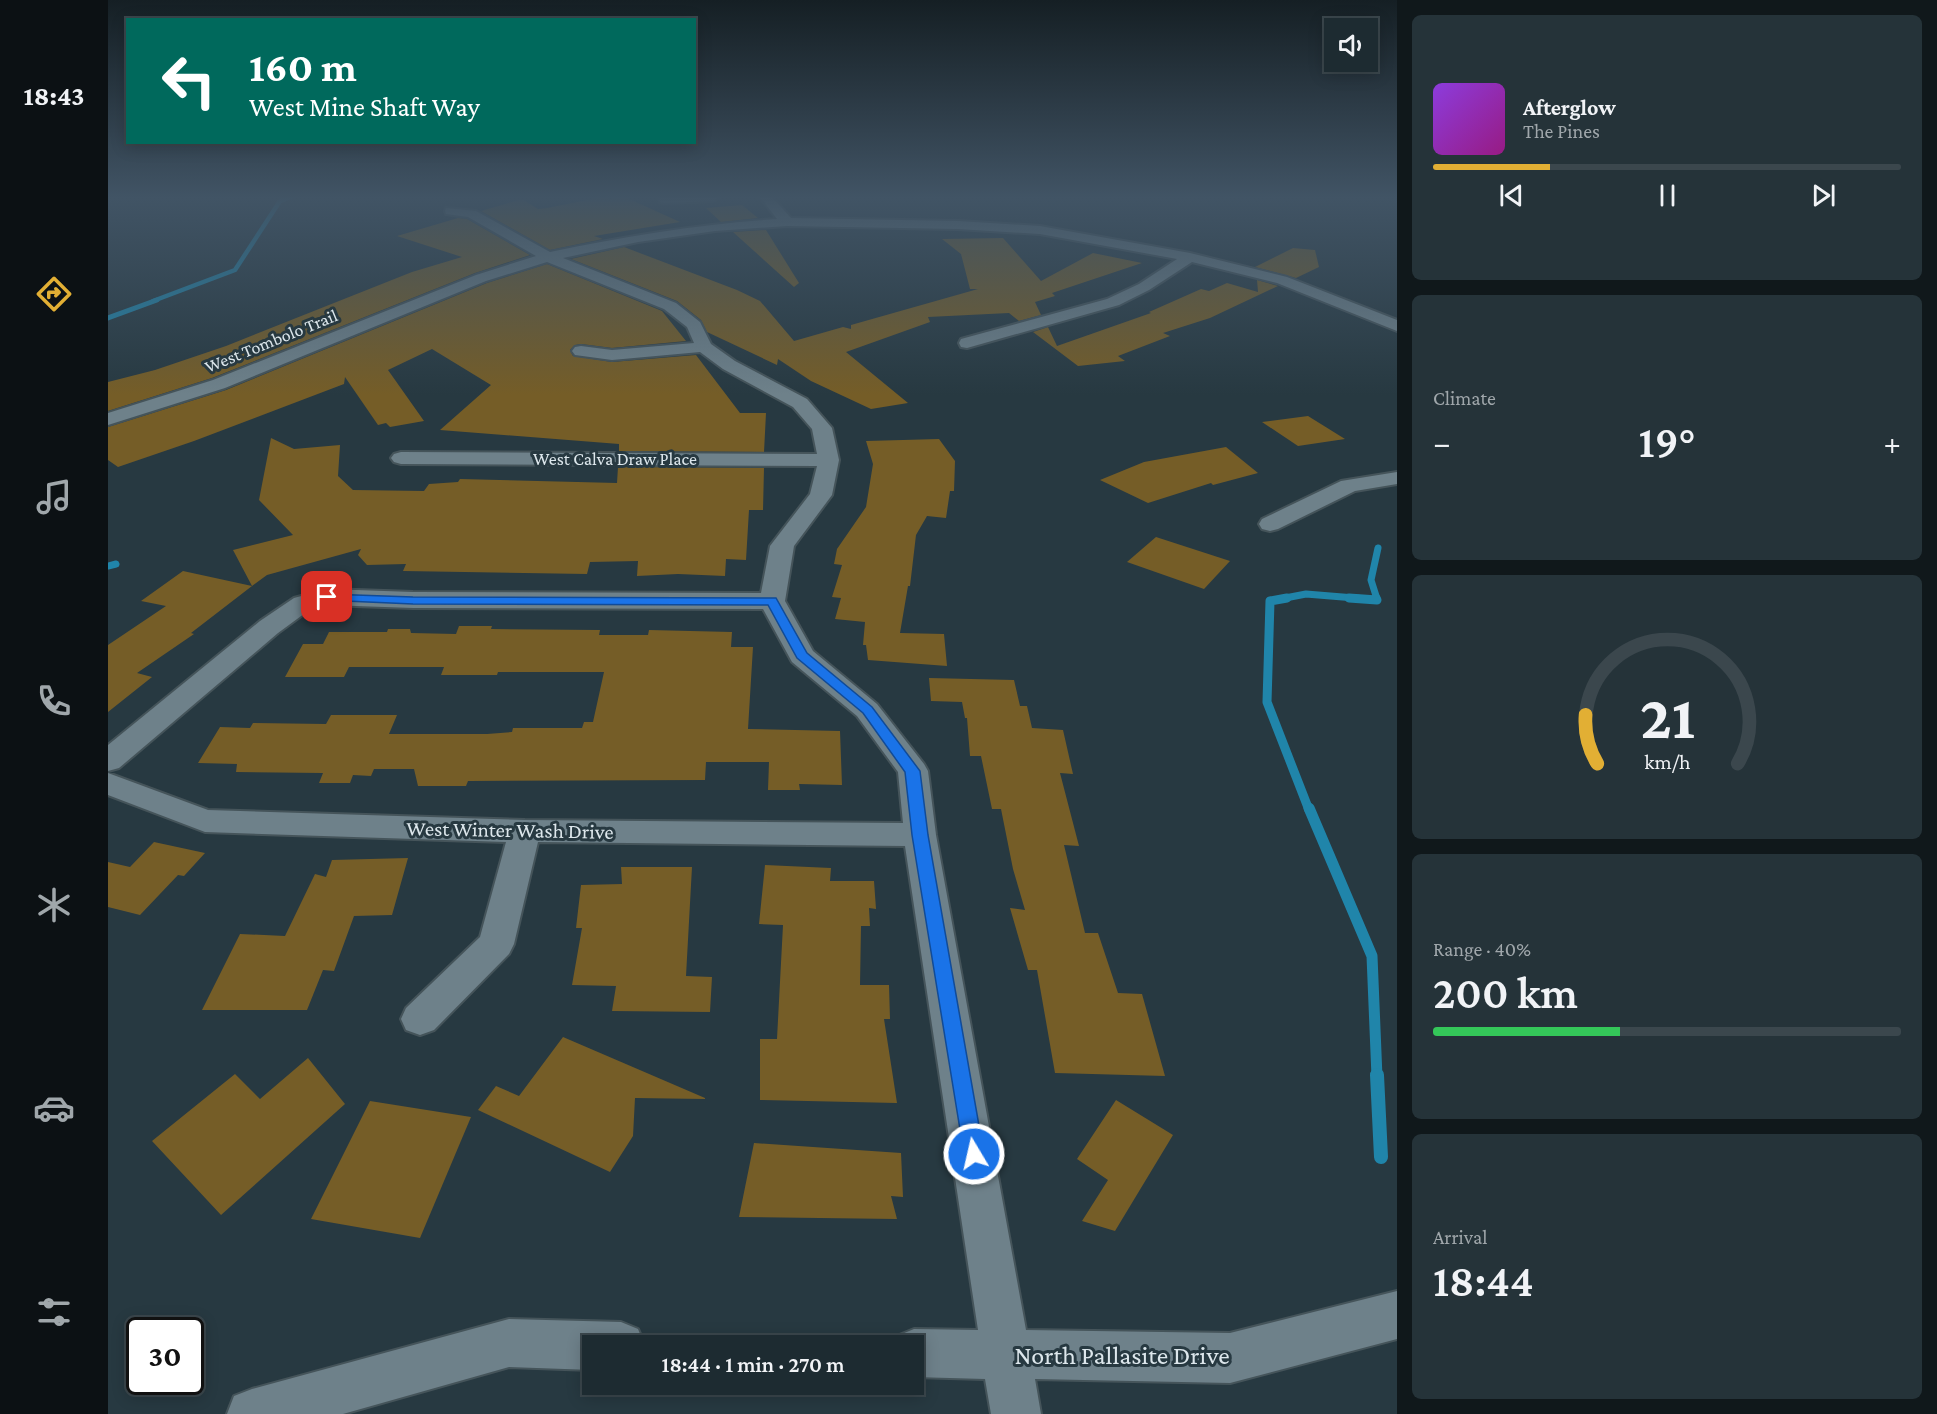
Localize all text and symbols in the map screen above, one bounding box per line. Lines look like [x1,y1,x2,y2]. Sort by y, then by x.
map controls [1324,18,1378,72]
button: sound [1324,18,1378,72]
icon: left [150,42,228,120]
text: 160 m [249,43,357,90]
text: 18:43 [24,81,84,111]
text: West Mine Shaft Way [249,92,480,122]
text: Afterglow [1523,95,1616,120]
text: The Pines [1523,120,1600,142]
icon: previous [1495,179,1528,212]
icon: pause [1651,179,1684,212]
icon: next [1807,179,1840,212]
icon: directions [33,273,75,315]
street label: West Tombolo Trail [202,305,341,377]
text: Climate [1433,387,1496,409]
text: 19° [1639,417,1695,467]
text: − [1433,424,1450,461]
text: + [1884,424,1901,461]
street label: West Calva Draw Place [533,449,697,469]
icon: music [33,476,75,518]
pin [301,571,352,622]
icon: arrive [310,580,343,613]
icon: phone [33,680,75,722]
text: 21 [1639,682,1695,751]
text: km/h [1644,750,1691,774]
street label: West Winter Wash Drive [406,816,614,844]
icon: climate [33,884,75,926]
text: Range · 40% [1433,938,1531,960]
text: 200 km [1433,968,1578,1018]
icon: car [33,1087,75,1129]
position arrow [942,1122,1006,1186]
text: Arrival [1433,1226,1487,1248]
text: 18:44 [1433,1256,1534,1306]
icon: filters [33,1291,75,1333]
speed limit sign: 30 [126,1317,204,1395]
street label: North Pallasite Drive [1014,1341,1230,1370]
text: 18:44 · 1 min · 270 m [662,1352,844,1377]

